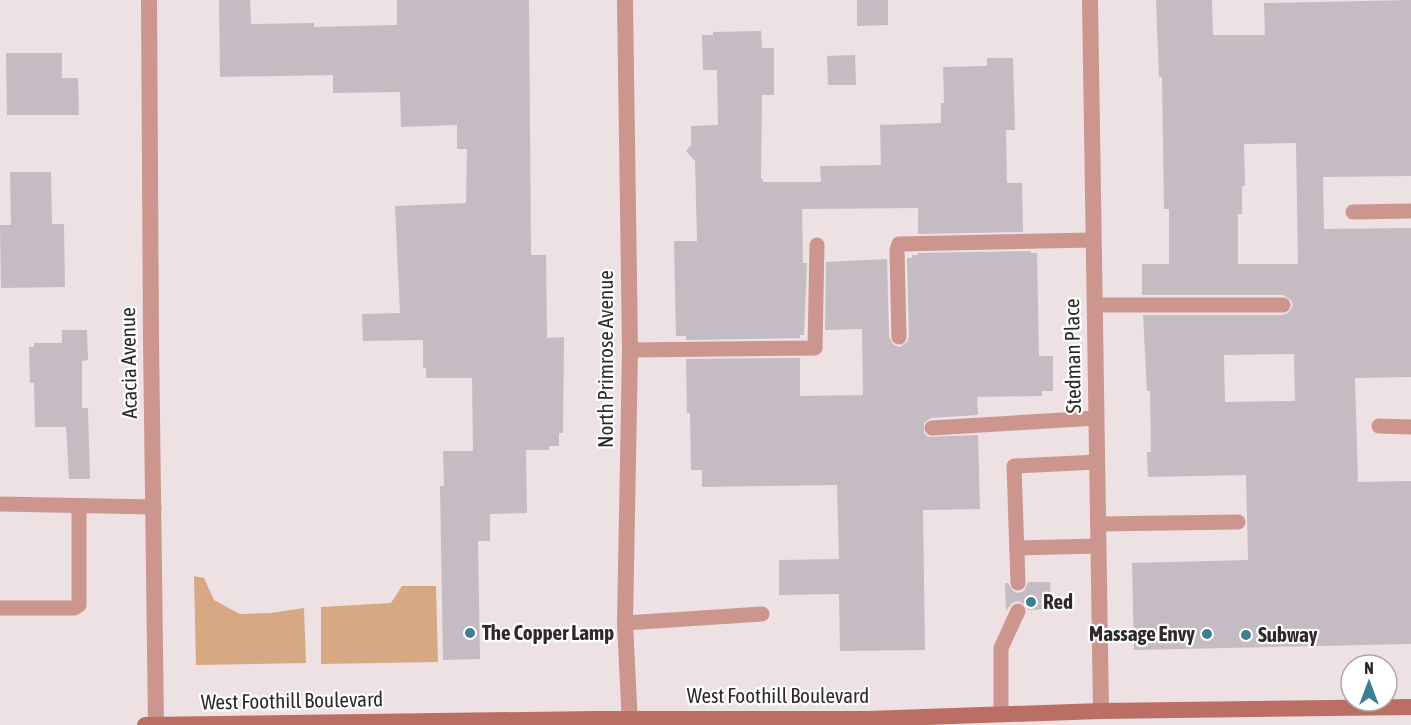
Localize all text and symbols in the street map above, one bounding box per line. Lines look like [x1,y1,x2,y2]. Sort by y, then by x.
street label: North Primrose Avenue [593,270,617,448]
street label: Stedman Place [1059,298,1085,414]
street label: Acacia Avenue [115,307,141,419]
place label: Red [1043,589,1073,613]
marker: Red [1024,595,1038,609]
place label: The Copper Lamp [482,620,614,644]
place label: Massage Envy [1089,621,1195,645]
place label: Subway [1258,622,1318,646]
marker: The Copper Lamp [463,626,477,640]
marker: Massage Envy [1200,627,1214,641]
marker: Subway [1239,628,1253,642]
north arrow [1339,653,1399,713]
text: N [1364,659,1374,677]
street label: West Foothill Boulevard [687,683,869,707]
street label: West Foothill Boulevard [201,686,383,714]

